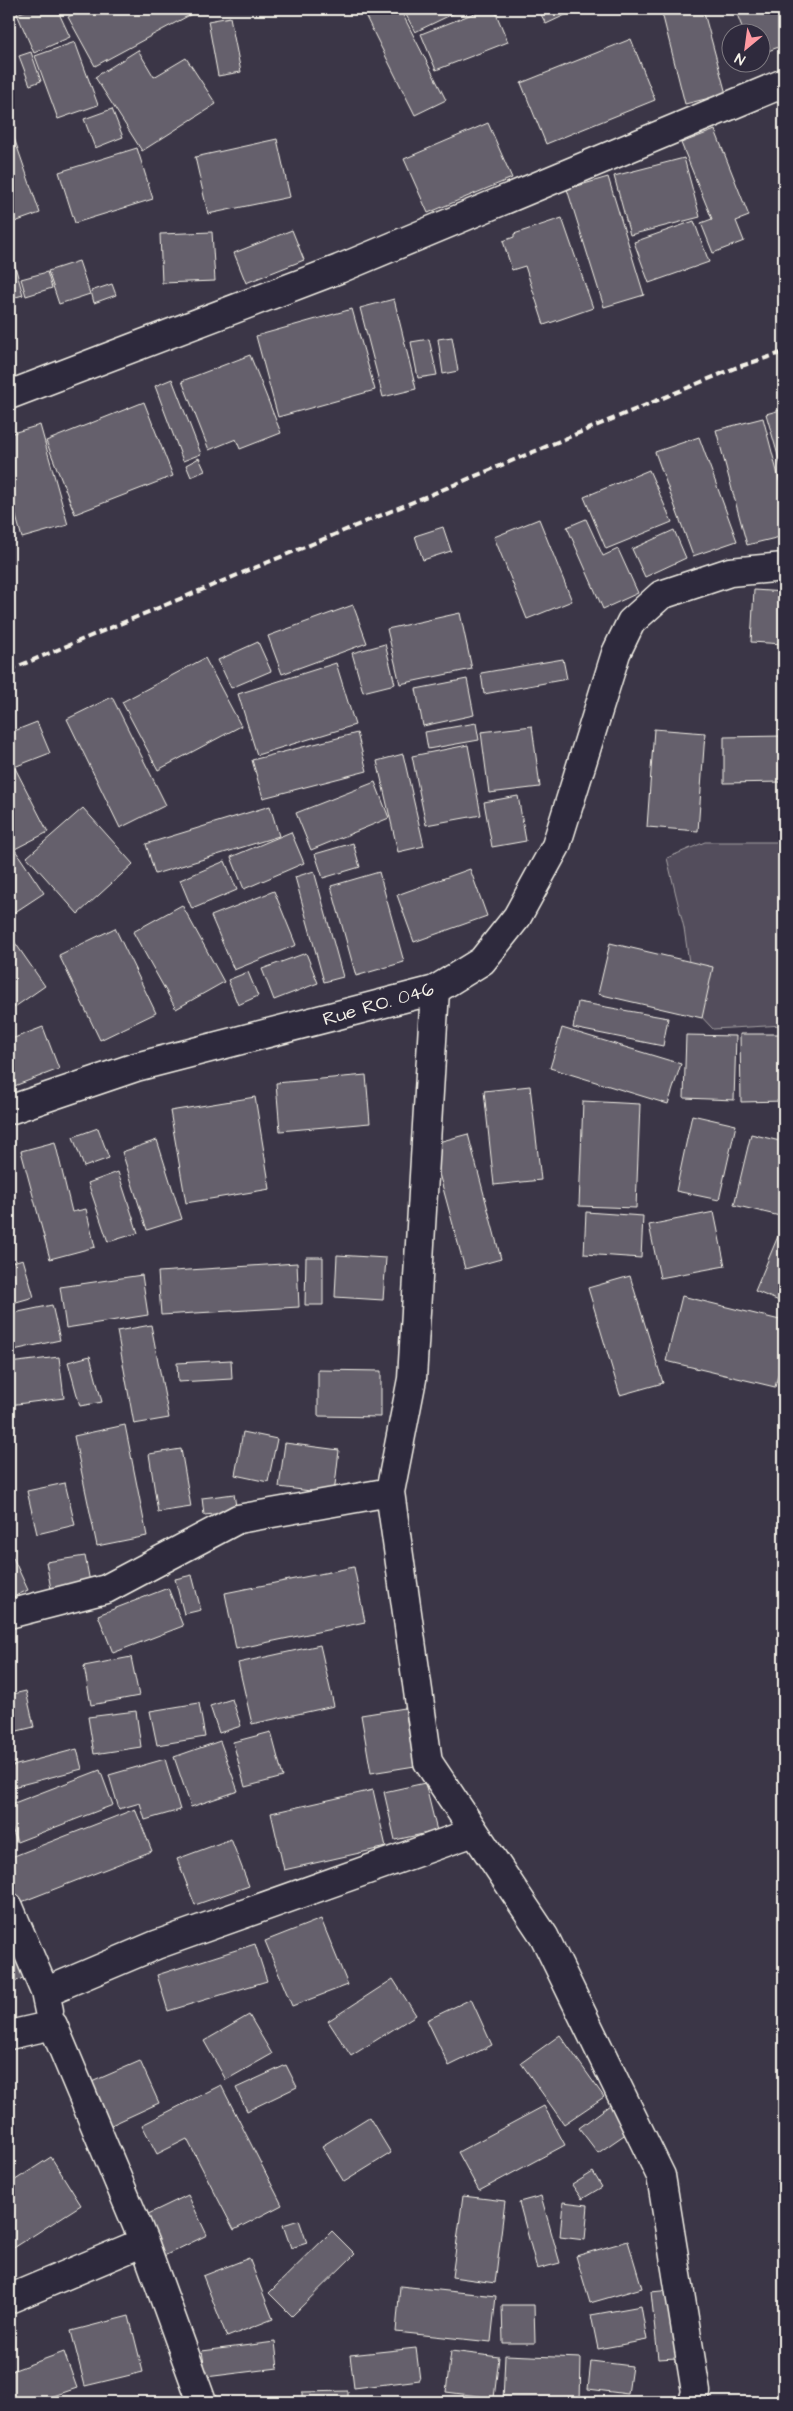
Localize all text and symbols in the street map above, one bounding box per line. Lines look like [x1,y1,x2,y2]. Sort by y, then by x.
north arrow [720,22,770,72]
text: N [731,48,749,69]
street label: Rue RO. 046 [320,976,437,1033]

